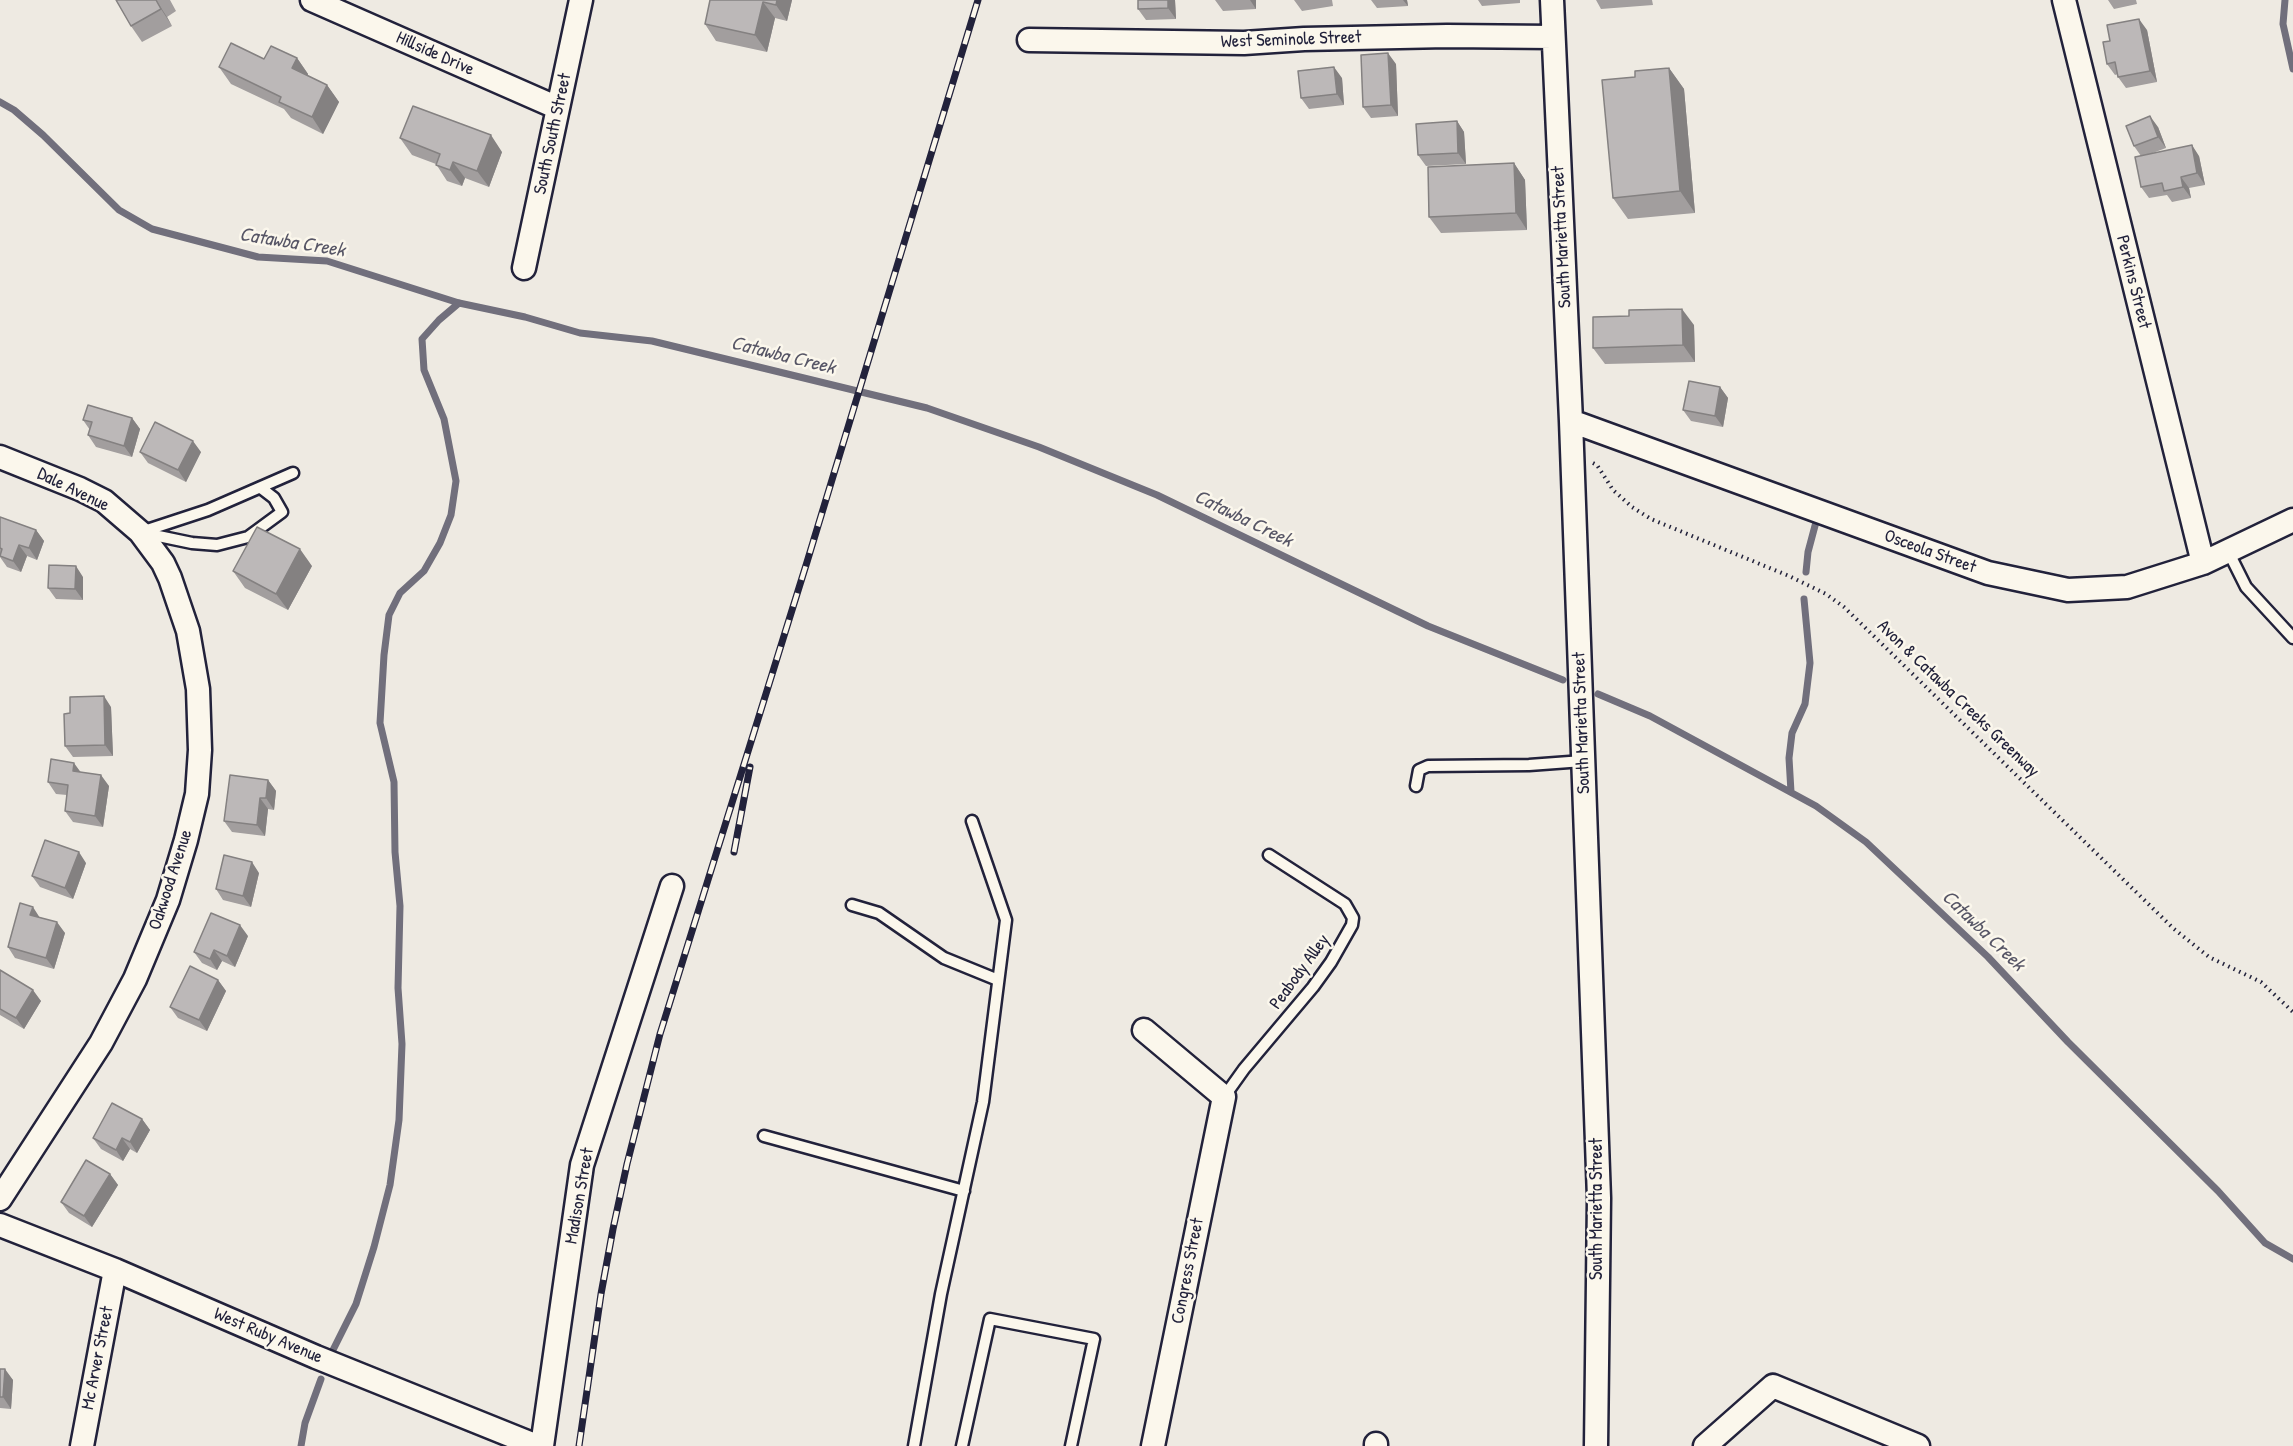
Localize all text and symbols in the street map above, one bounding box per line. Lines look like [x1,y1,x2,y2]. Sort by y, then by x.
street label: Hillside Drive [393,27,477,81]
street label: West Seminole Street [1220,27,1362,53]
street label: South South Street [530,72,576,196]
street label: South Marietta Street [1547,166,1577,308]
water label: Catawba Creek [238,223,346,263]
street label: Perkins Street [2111,233,2155,331]
water label: Catawba Creek [729,331,837,381]
street label: Dale Avenue [34,463,112,517]
water label: Catawba Creek [1190,485,1296,553]
street label: Osceola Street [1881,525,1979,579]
street label: Avon & Catawba Creeks Greenway [1872,616,2044,782]
street label: South Marietta Street [1569,652,1595,794]
street label: Oakwood Avenue [145,827,197,933]
water label: Catawba Creek [1936,885,2030,977]
street label: Peabody Alley [1266,930,1334,1014]
street label: South Marietta Street [1586,1138,1608,1280]
street label: Madison Street [561,1146,599,1246]
street label: Congress Street [1167,1216,1209,1326]
street label: West Ruby Avenue [211,1303,325,1369]
street label: Mc Arver Street [77,1304,119,1412]

